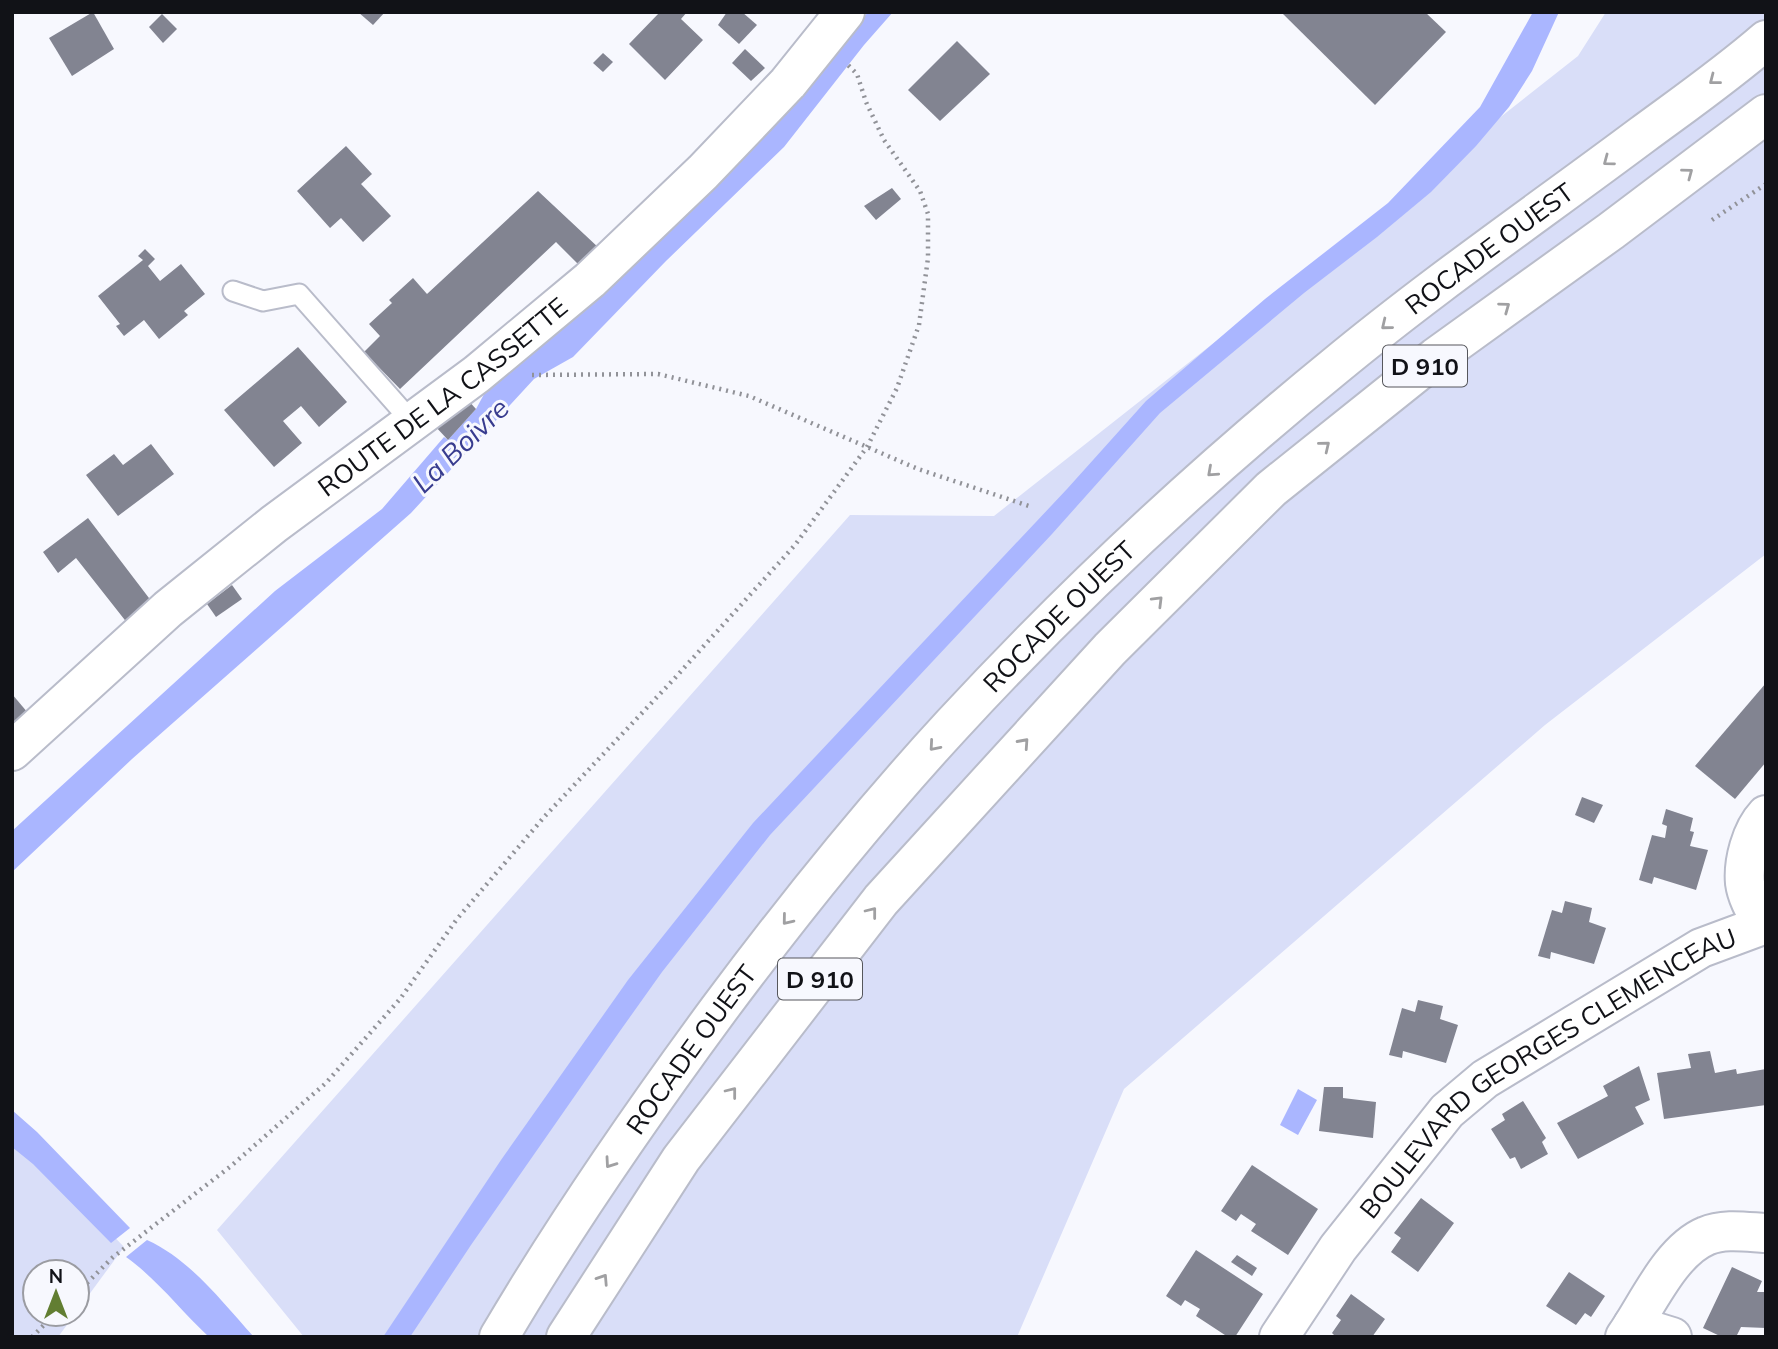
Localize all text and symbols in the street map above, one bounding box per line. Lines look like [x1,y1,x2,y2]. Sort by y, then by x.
one-way arrow [1710,72,1722,85]
one-way arrow [1603,153,1616,165]
one-way arrow [1681,168,1693,181]
street label: ROCADE OUEST [1398,175,1580,321]
street label: ROUTE DE LA CASSETTE [311,290,574,503]
one-way arrow [1497,303,1510,316]
one-way arrow [1381,317,1393,330]
road number: D 910 [1383,346,1467,386]
water label: La Boivre [404,390,516,500]
one-way arrow [1316,442,1329,454]
one-way arrow [1207,464,1220,476]
street label: ROCADE OUEST [975,533,1142,699]
one-way arrow [1150,596,1163,609]
one-way arrow [930,737,942,750]
one-way arrow [1015,738,1028,751]
one-way arrow [863,908,876,920]
one-way arrow [783,912,796,924]
street label: BOULEVARD GEORGES CLEMENCEAU [1352,920,1741,1225]
street label: ROCADE OUEST [618,958,763,1140]
road number: D 910 [778,959,862,1000]
one-way arrow [724,1088,737,1100]
one-way arrow [606,1155,618,1168]
north arrow [21,1258,91,1328]
text: N [49,1264,63,1288]
one-way arrow [595,1274,608,1287]

